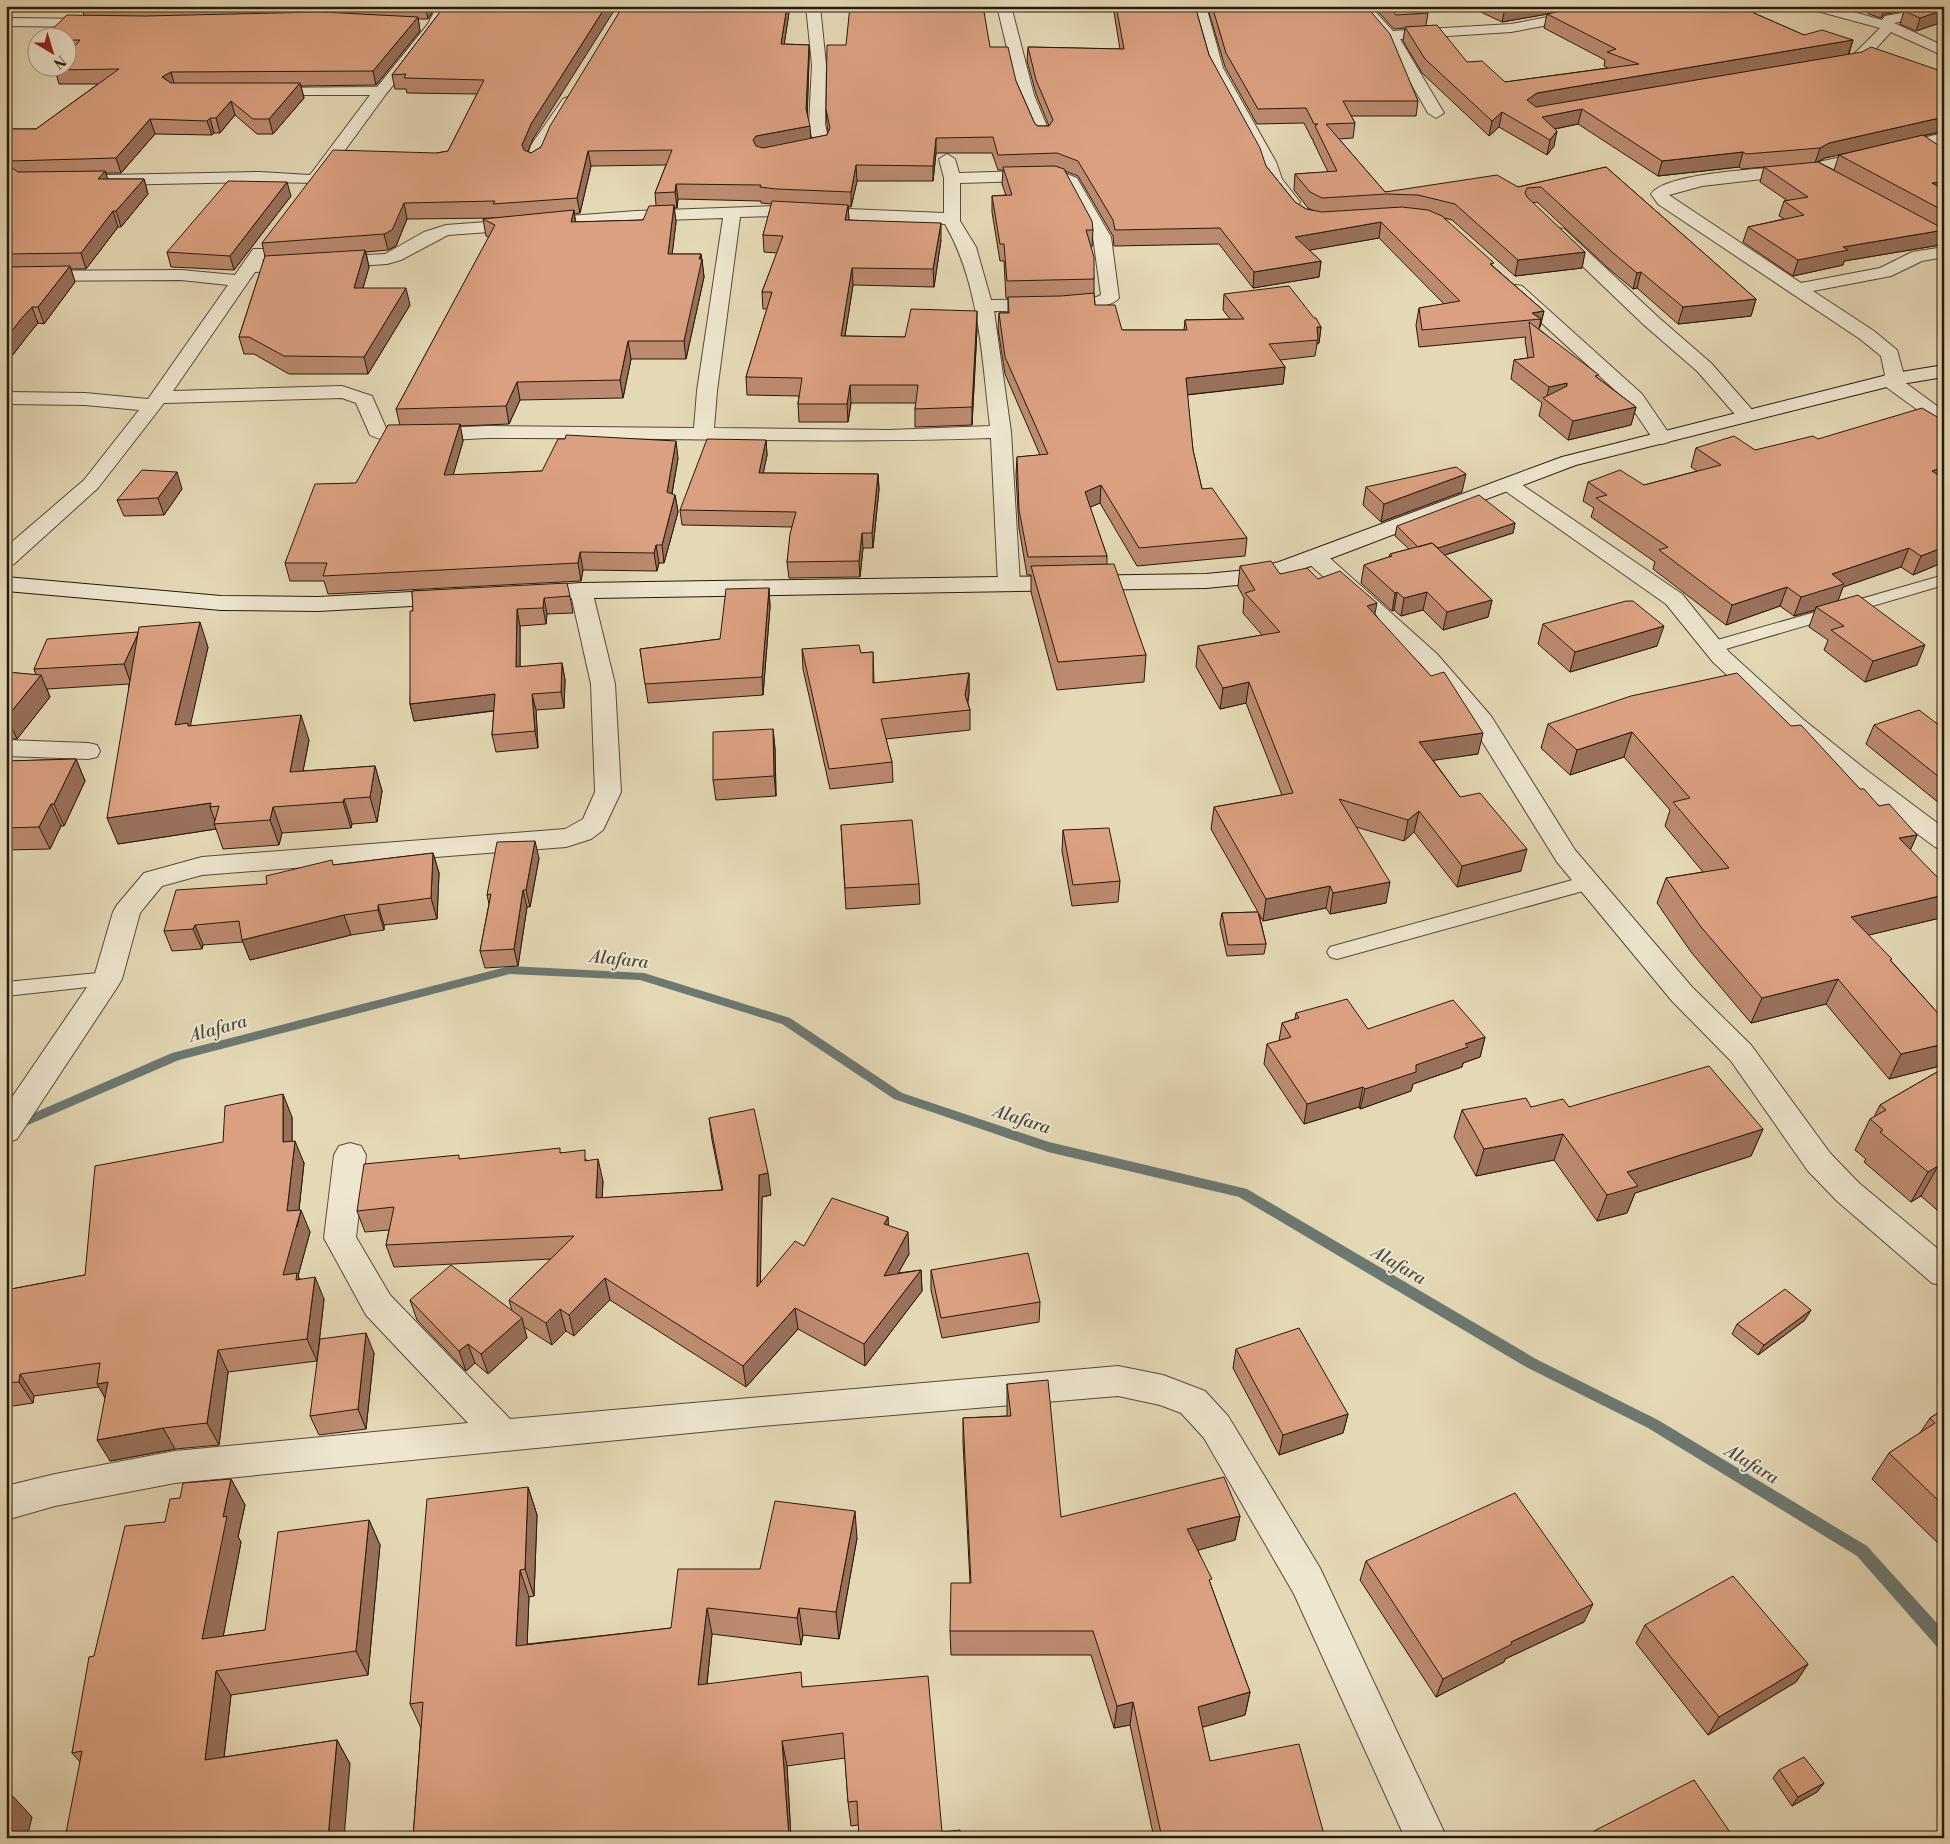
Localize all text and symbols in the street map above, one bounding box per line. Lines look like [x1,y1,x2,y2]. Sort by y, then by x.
north arrow [28,28,78,78]
text: N [49,51,69,72]
water label: Alafara [587,945,650,974]
water label: Alafara [185,1010,250,1048]
water label: Alafara [988,1099,1054,1140]
water label: Alafara [1366,1240,1431,1291]
water label: Alafara [1719,1438,1784,1490]

